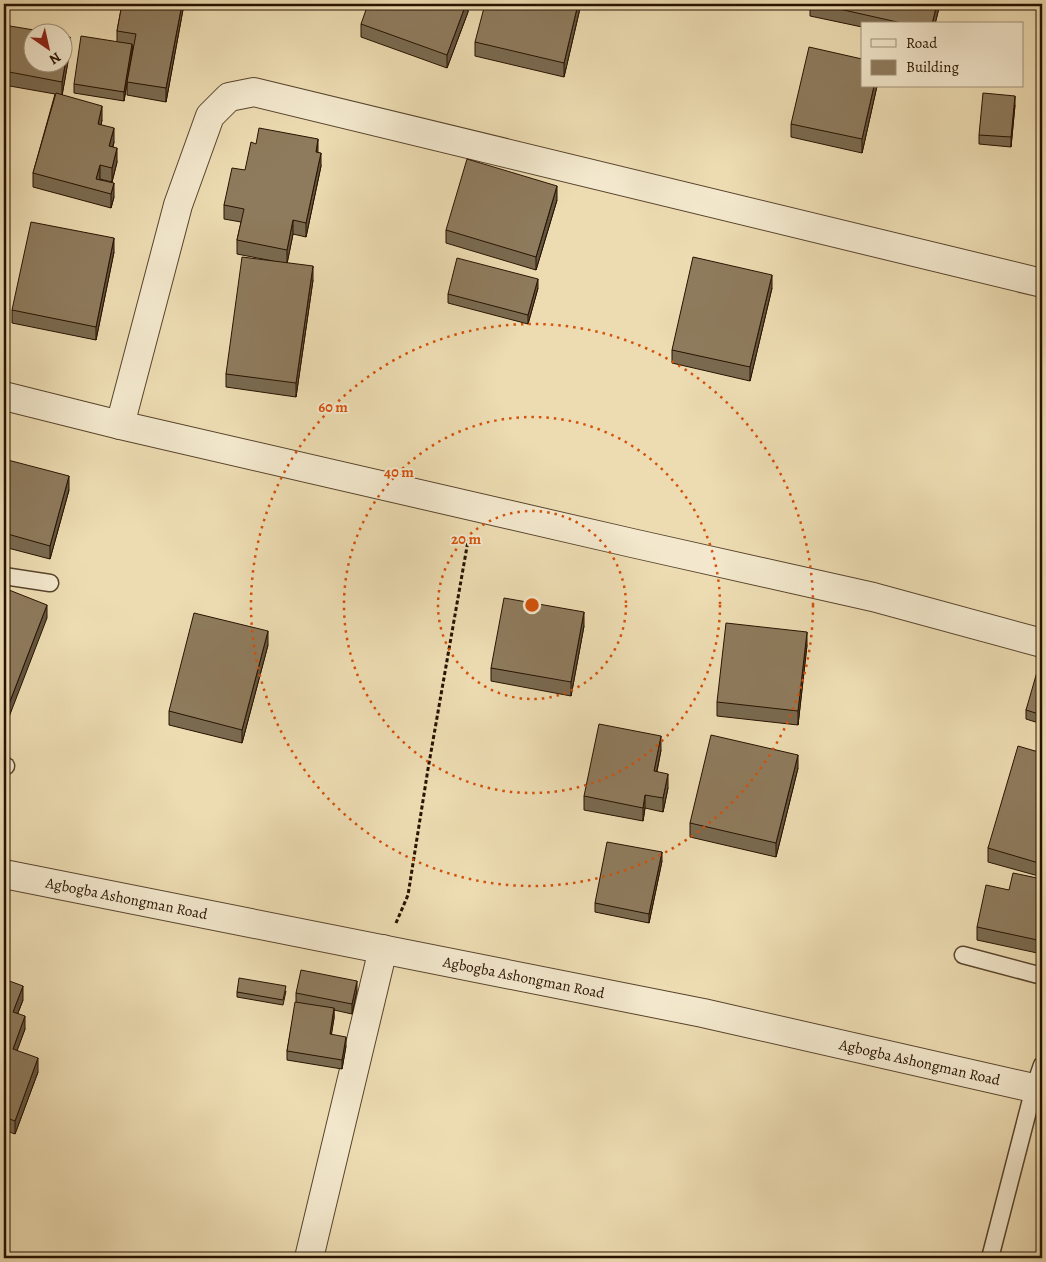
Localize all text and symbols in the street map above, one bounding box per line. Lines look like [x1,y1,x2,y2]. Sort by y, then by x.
north arrow [22,22,72,72]
legend [861,22,1024,88]
text: Road [906,33,938,53]
text: N [45,48,65,69]
text: Building [906,57,959,77]
text: 60 m [318,397,348,417]
text: 40 m [384,462,414,482]
text: 20 m [451,529,481,549]
centre of rings [523,596,541,614]
street label: Agbogba Ashongman Road [43,872,210,924]
street label: Agbogba Ashongman Road [440,951,607,1003]
street label: Agbogba Ashongman Road [836,1034,1003,1090]

